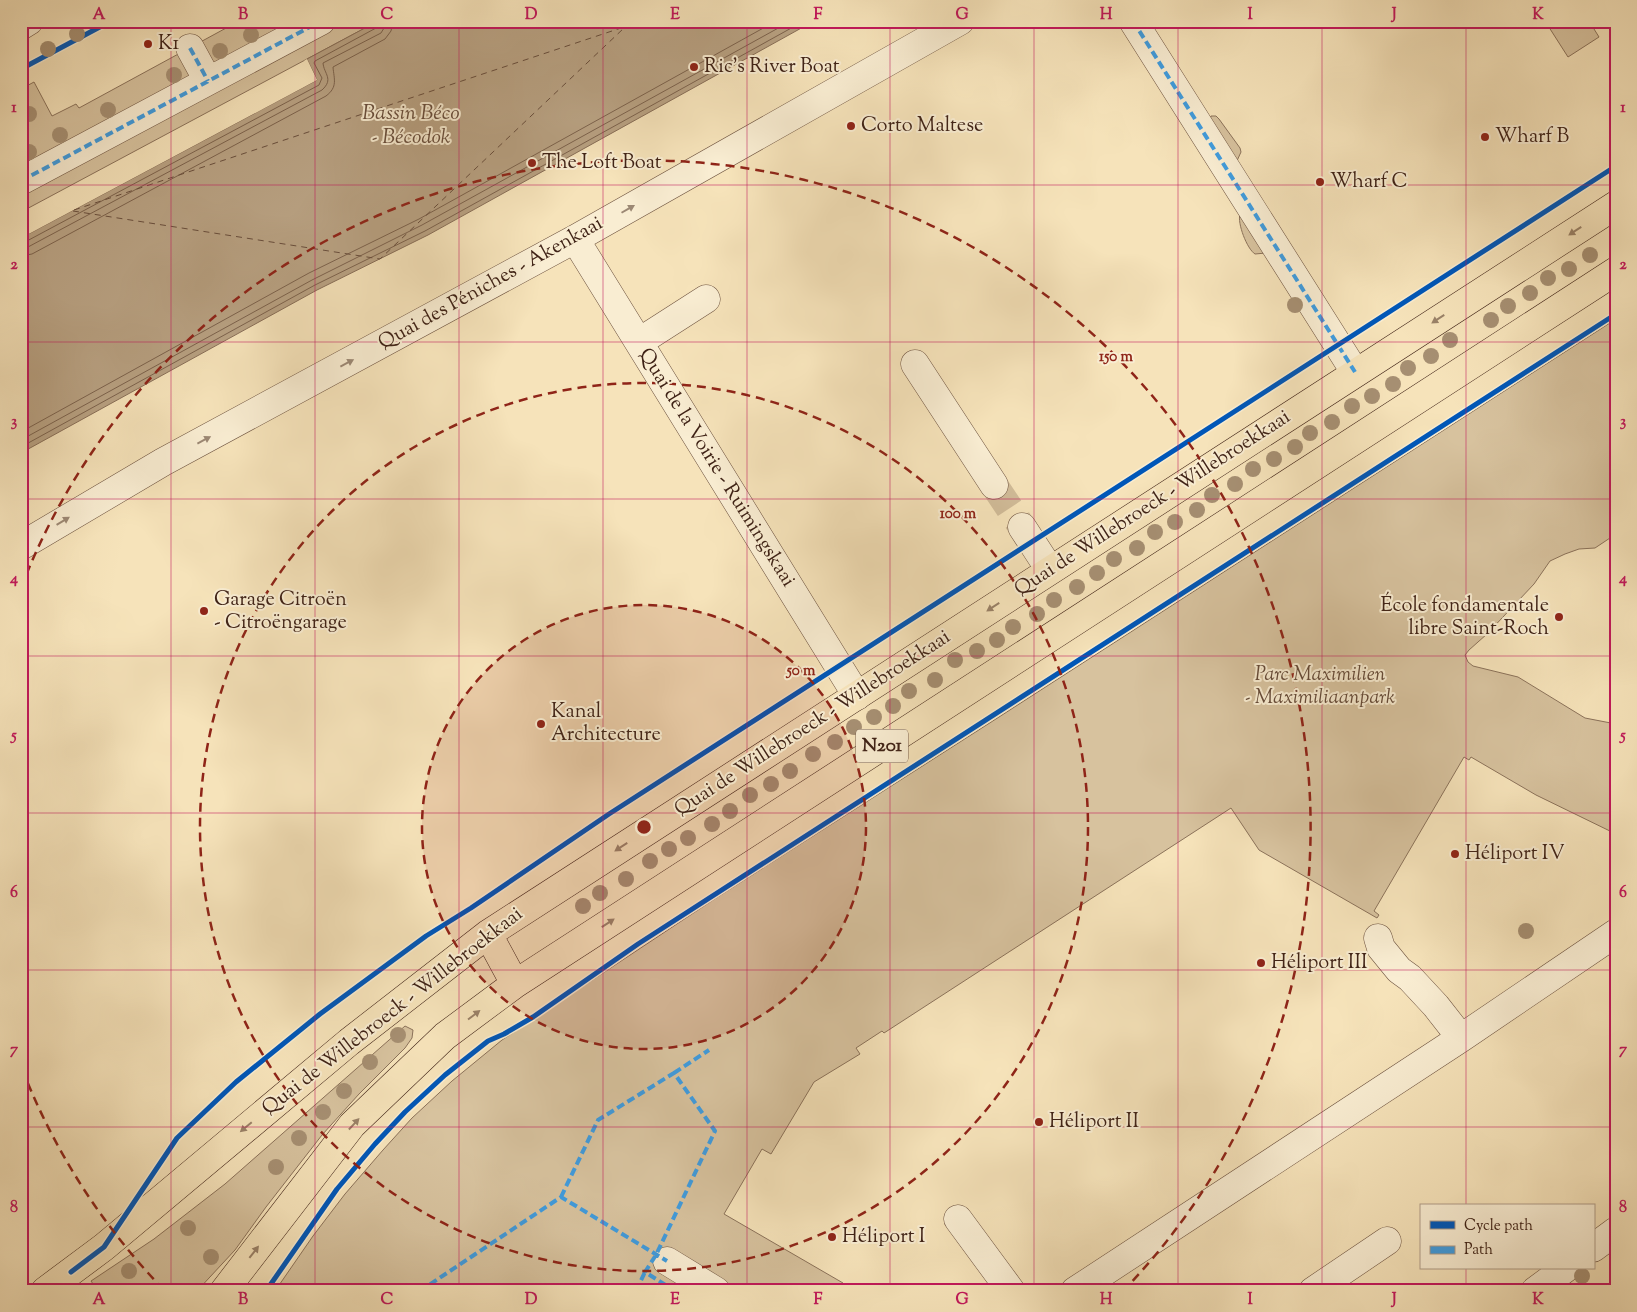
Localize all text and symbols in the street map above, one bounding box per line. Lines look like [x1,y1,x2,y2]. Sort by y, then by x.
text: A [93,4,106,27]
text: B [238,4,248,27]
text: C [381,4,394,27]
text: D [525,4,538,27]
text: E [670,4,680,27]
text: F [814,4,823,27]
text: G [955,4,969,27]
text: H [1100,4,1113,27]
text: I [1247,4,1253,27]
text: J [1390,4,1397,27]
text: K [1532,4,1544,27]
place label: K1 [158,30,179,59]
marker: K1 [142,38,154,50]
place label: Ric's River Boat [704,53,840,82]
marker: Ric's River Boat [688,61,700,73]
text: 1 [11,97,17,120]
text: 1 [1620,97,1626,120]
water label: Bassin Béco - Bécodok [362,99,460,153]
place label: Corto Maltese [861,112,983,141]
marker: Corto Maltese [845,120,857,132]
place label: Wharf B [1495,123,1570,152]
marker: Wharf B [1479,131,1491,143]
place label: The Loft Boat [542,149,662,178]
marker: The Loft Boat [526,157,538,169]
place label: Wharf C [1330,168,1408,197]
marker: Wharf C [1314,176,1326,188]
one-way arrow [621,205,634,214]
street label: Quai des Péniches - Akenkaai [373,210,609,358]
one-way arrow [1568,227,1581,236]
text: 2 [10,254,18,277]
text: 2 [1619,254,1627,277]
one-way arrow [1431,314,1445,324]
street label: Quai de la Voirie - Ruimingskaai [630,343,802,593]
text: 150 m [1099,347,1133,368]
one-way arrow [339,359,354,367]
street label: Quai de Willebroeck - Willebroekkaai [1009,403,1297,604]
text: 3 [11,411,18,434]
text: 3 [1620,411,1627,434]
one-way arrow [196,436,211,444]
text: 100 m [940,504,977,525]
one-way arrow [57,517,70,526]
text: 4 [9,568,18,591]
text: 4 [1618,568,1627,591]
place label: Garage Citroën - Citroëngarage [214,586,347,638]
place label: École fondamentale libre Saint-Roch [1380,591,1549,644]
one-way arrow [987,603,1000,612]
marker: Garage Citroën - Citroëngarage [198,605,210,617]
marker: École fondamentale libre Saint-Roch [1553,611,1565,623]
street label: Quai de Willebroeck - Willebroekkaai [669,623,957,824]
text: 50 m [786,661,816,682]
park label: Parc Maximilien - Maximiliaanpark [1245,661,1395,713]
place label: Kanal Architecture [551,698,661,750]
marker: Kanal Architecture [535,718,547,730]
text: 5 [9,725,17,748]
text: 5 [1618,725,1626,748]
road number: N201 [856,729,908,762]
centre of rings [635,818,653,836]
place label: Héliport IV [1465,840,1565,869]
one-way arrow [615,843,628,852]
marker: Héliport IV [1449,848,1461,860]
text: 6 [10,882,18,905]
text: 6 [1619,882,1627,905]
street label: Quai de Willebroeck - Willebroekkaai [256,901,530,1123]
one-way arrow [601,919,615,928]
place label: Héliport III [1271,949,1368,978]
marker: Héliport III [1255,957,1267,969]
one-way arrow [467,1009,480,1020]
text: 7 [10,1039,19,1062]
text: 7 [1619,1039,1628,1062]
place label: Héliport II [1049,1108,1139,1137]
marker: Héliport II [1033,1116,1045,1128]
one-way arrow [348,1118,360,1130]
one-way arrow [240,1121,253,1132]
text: 8 [10,1197,18,1220]
text: 8 [1619,1197,1627,1220]
legend [1420,1204,1594,1270]
text: Cycle path [1464,1216,1533,1237]
place label: Héliport I [842,1223,926,1252]
marker: Héliport I [826,1231,838,1243]
text: Path [1464,1240,1493,1261]
one-way arrow [248,1246,259,1259]
text: A [93,1289,106,1312]
text: B [238,1289,248,1312]
text: C [381,1289,394,1312]
text: D [525,1289,538,1312]
text: E [670,1289,680,1312]
text: F [814,1289,823,1312]
text: G [955,1289,969,1312]
text: H [1100,1289,1113,1312]
text: I [1247,1289,1253,1312]
text: J [1390,1289,1397,1312]
text: K [1532,1289,1544,1312]

